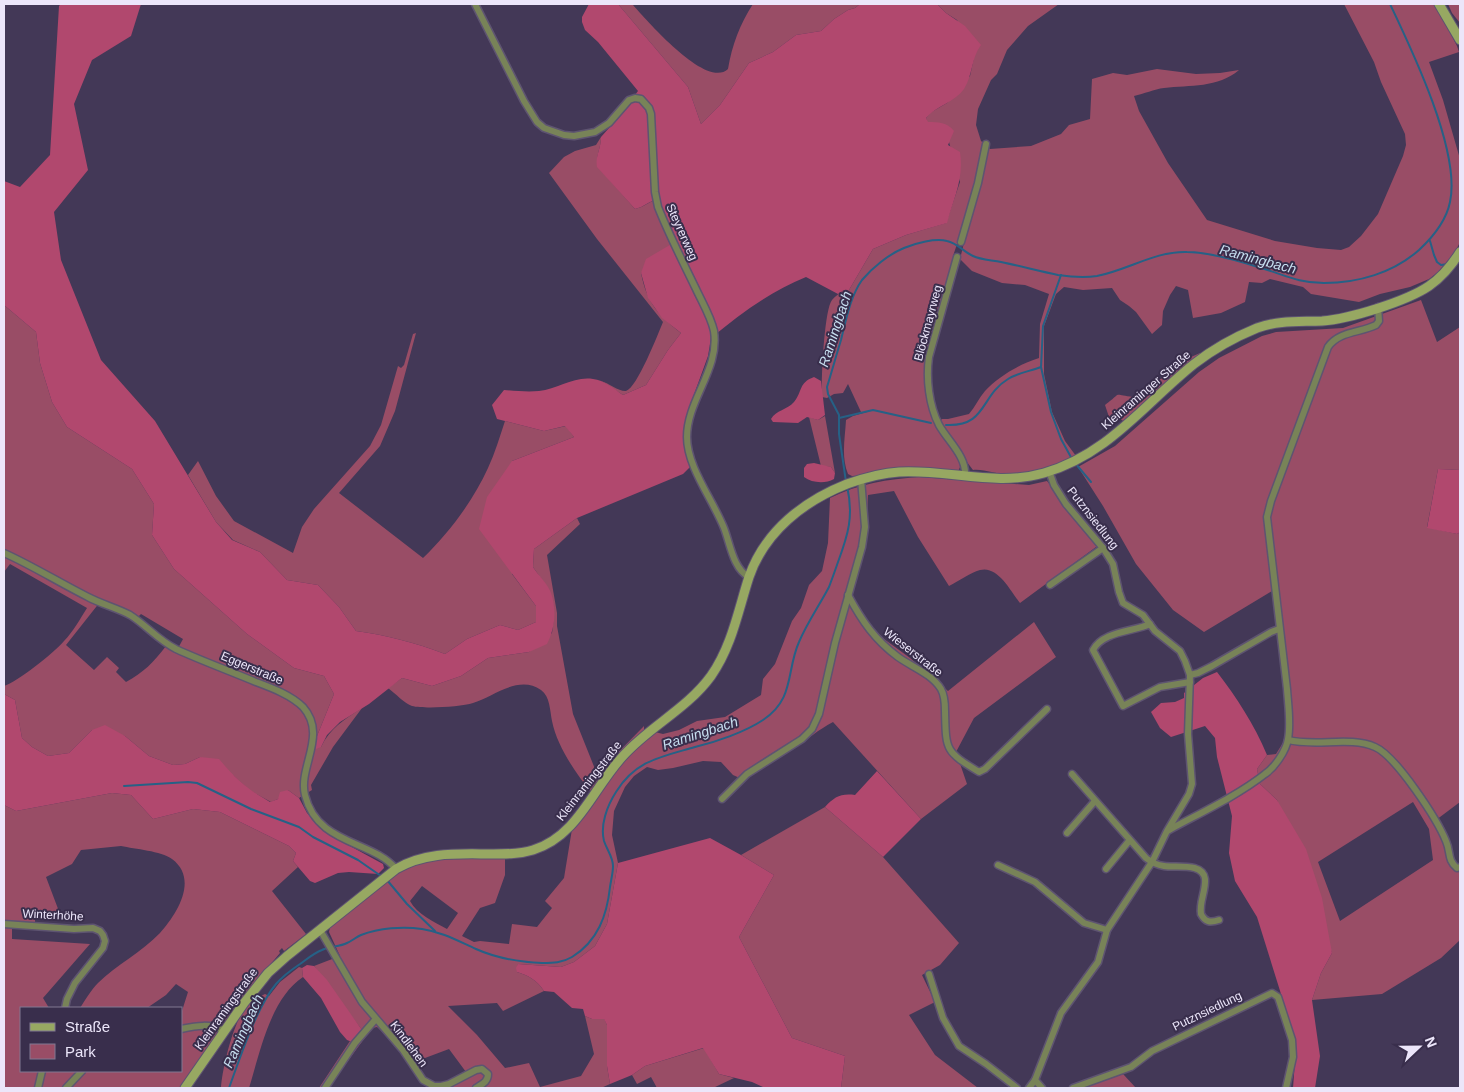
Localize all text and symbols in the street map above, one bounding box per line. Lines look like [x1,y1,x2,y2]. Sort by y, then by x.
street label: Steyrerweg [663,201,701,263]
water label: Ramingbach [1218,241,1298,277]
street label: Blöckmayrweg [911,284,945,362]
water label: Ramingbach [815,289,855,369]
street label: Kleinraminger Straße [1099,347,1194,432]
street label: Putznsiedlung [1064,484,1122,552]
street label: Wieserstraße [881,625,946,680]
street label: Eggerstraße [219,649,285,687]
water label: Ramingbach [660,713,740,753]
street label: Kleinramingstraße [554,738,625,824]
street label: Winterhöhe [22,906,84,924]
street label: Kleinramingstraße [192,965,260,1053]
street label: Putznsiedlung [1170,988,1244,1034]
water label: Ramingbach [220,992,266,1070]
legend [20,1007,182,1072]
text: Straße [65,1018,110,1035]
street label: Kindlehen [387,1018,431,1070]
north arrow [1394,1022,1444,1072]
text: N [1422,1034,1440,1050]
text: Park [65,1043,96,1060]

